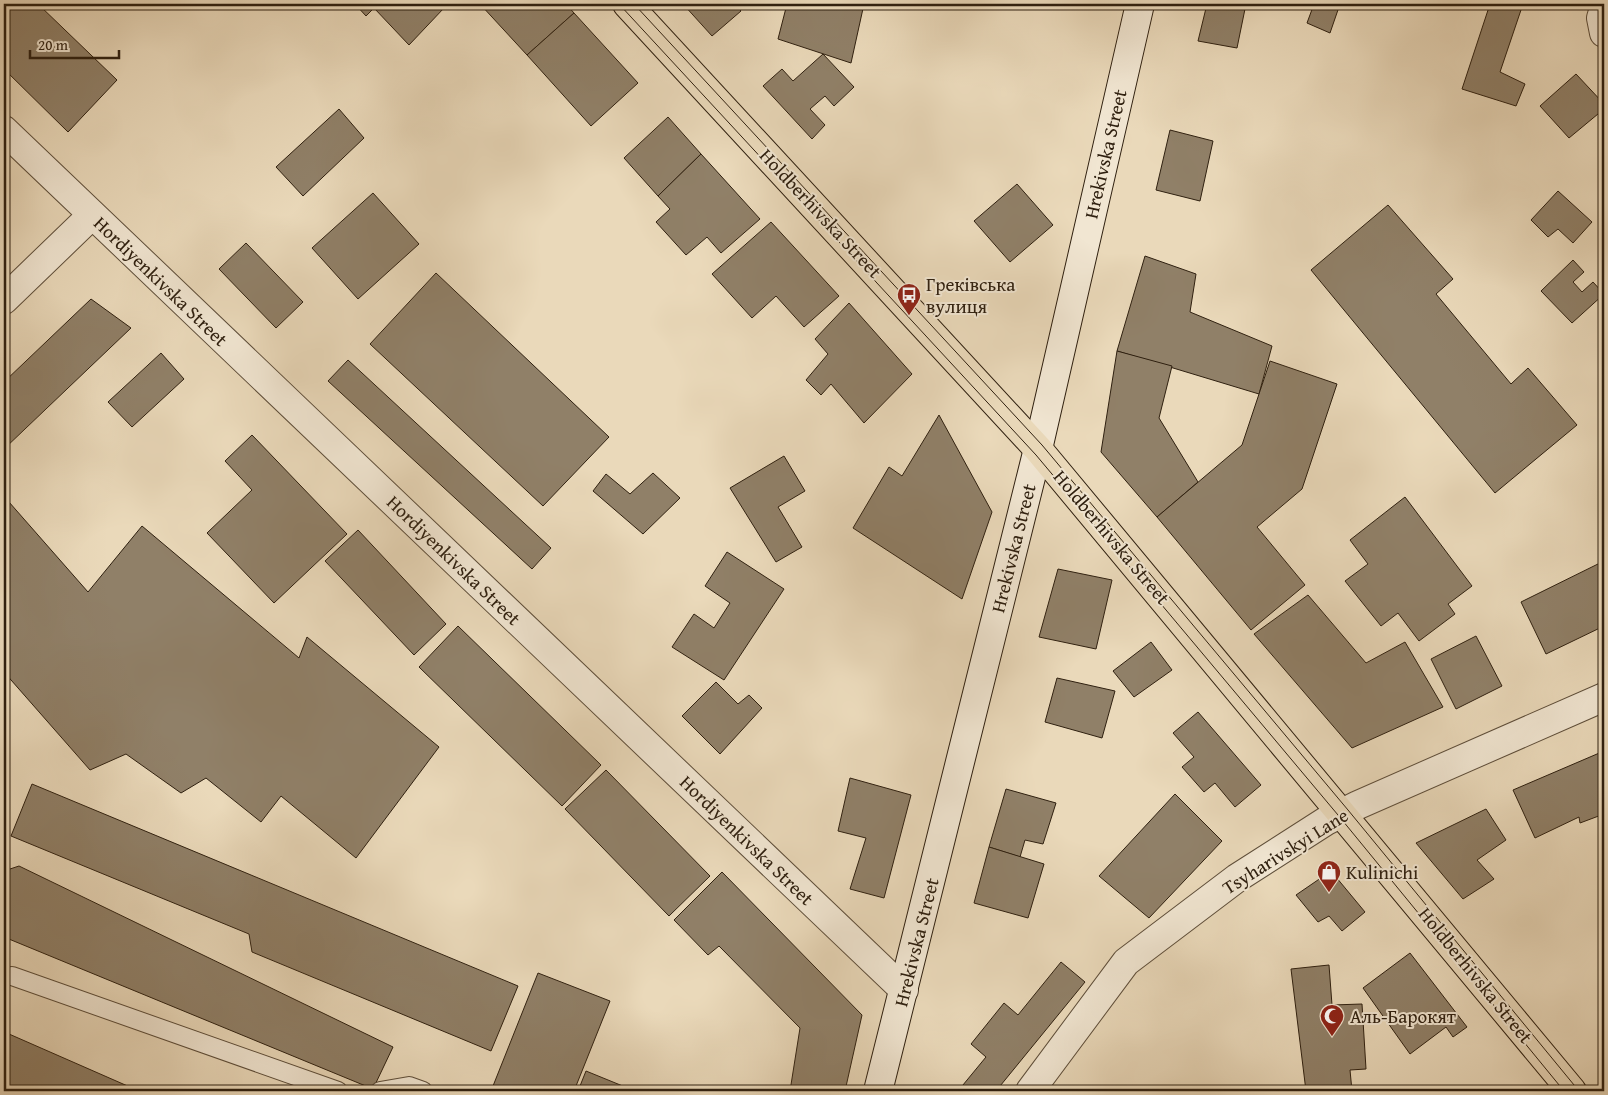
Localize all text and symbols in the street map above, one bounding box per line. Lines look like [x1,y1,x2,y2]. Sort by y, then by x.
scale bar [30,28,119,60]
text: 20 m [38,34,69,55]
street label: Hrekivska Street [1077,86,1134,221]
street label: Holdberhivska Street [753,142,889,284]
street label: Hordiyenkivska Street [88,209,235,353]
place label: Греківська вулиця [926,270,1015,320]
bus stop icon: Греківська вулиця [896,282,922,316]
street label: Holdberhivska Street [1047,464,1177,611]
street label: Hrekivska Street [983,480,1043,615]
street label: Hordiyenkivska Street [381,488,528,632]
street label: Hordiyenkivska Street [674,768,821,912]
street label: Tsyharivskyi Lane [1217,801,1354,901]
place label: Kulinichi [1346,858,1418,886]
shop icon: Kulinichi [1316,859,1342,893]
street label: Hrekivska Street [886,874,946,1009]
street label: Holdberhivska Street [1412,901,1540,1049]
place label: Аль-Барокят [1350,1002,1457,1030]
mosque icon: Аль-Барокят [1319,1003,1345,1037]

